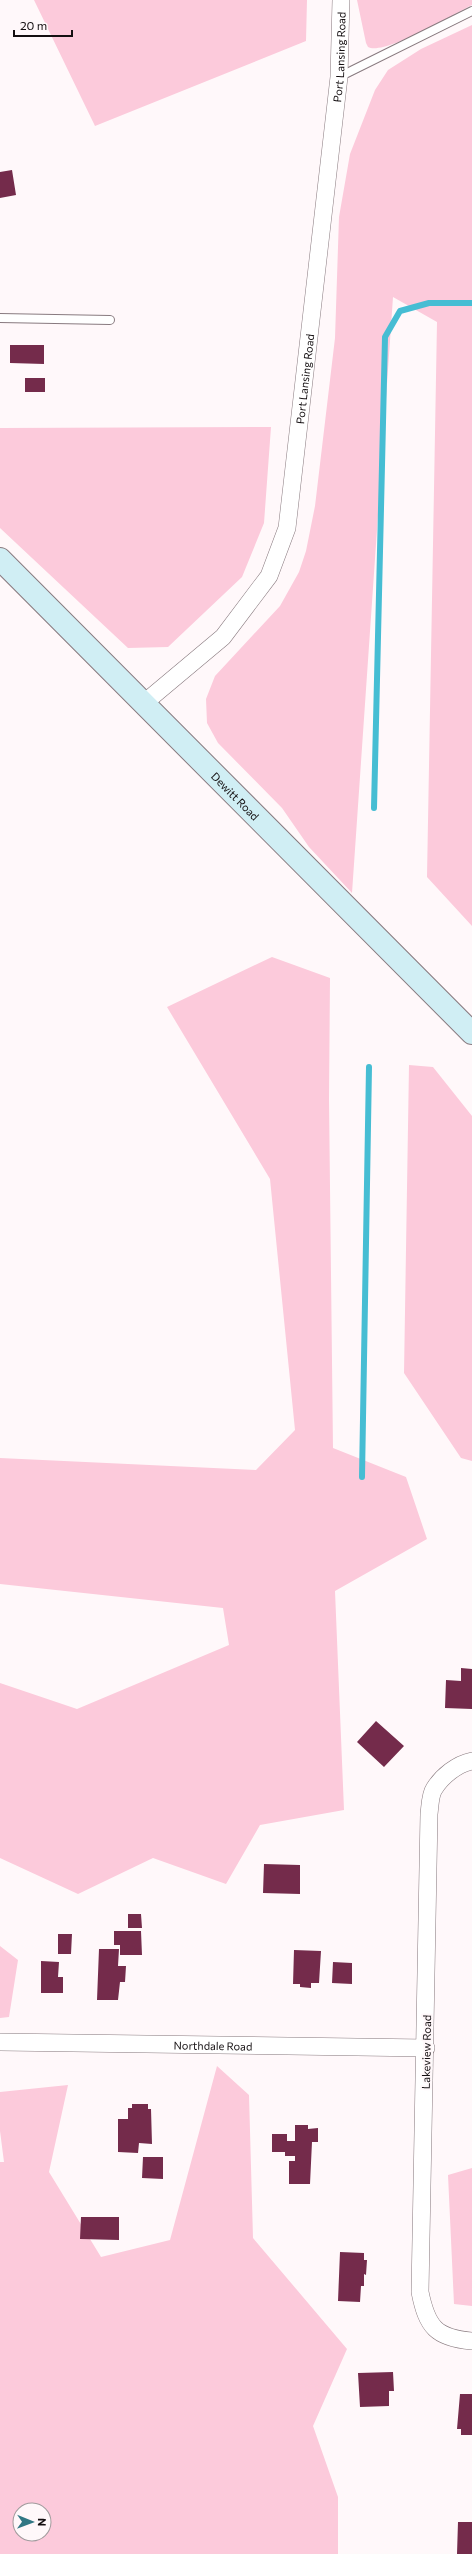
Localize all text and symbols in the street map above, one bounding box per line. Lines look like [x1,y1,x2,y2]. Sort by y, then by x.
scale bar [14,12,72,38]
street label: Port Lansing Road [330,12,347,103]
text: 20 m [20,18,47,32]
street label: Port Lansing Road [293,333,316,425]
street label: Dewitt Road [209,769,262,822]
street label: Lakeview Road [419,2015,433,2089]
street label: Northdale Road [174,2038,252,2052]
north arrow [12,2502,52,2542]
text: N [36,2518,49,2526]

